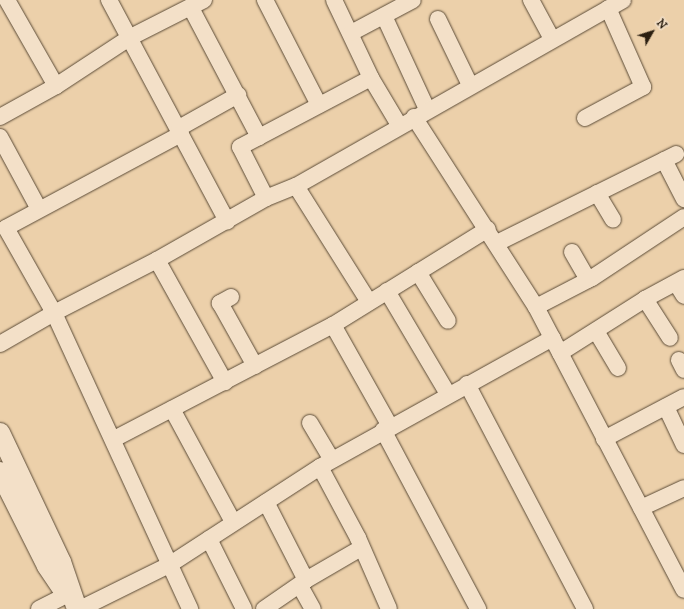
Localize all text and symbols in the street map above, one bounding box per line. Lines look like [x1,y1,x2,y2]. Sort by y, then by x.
north arrow [632,12,672,52]
text: N [653,17,670,32]

